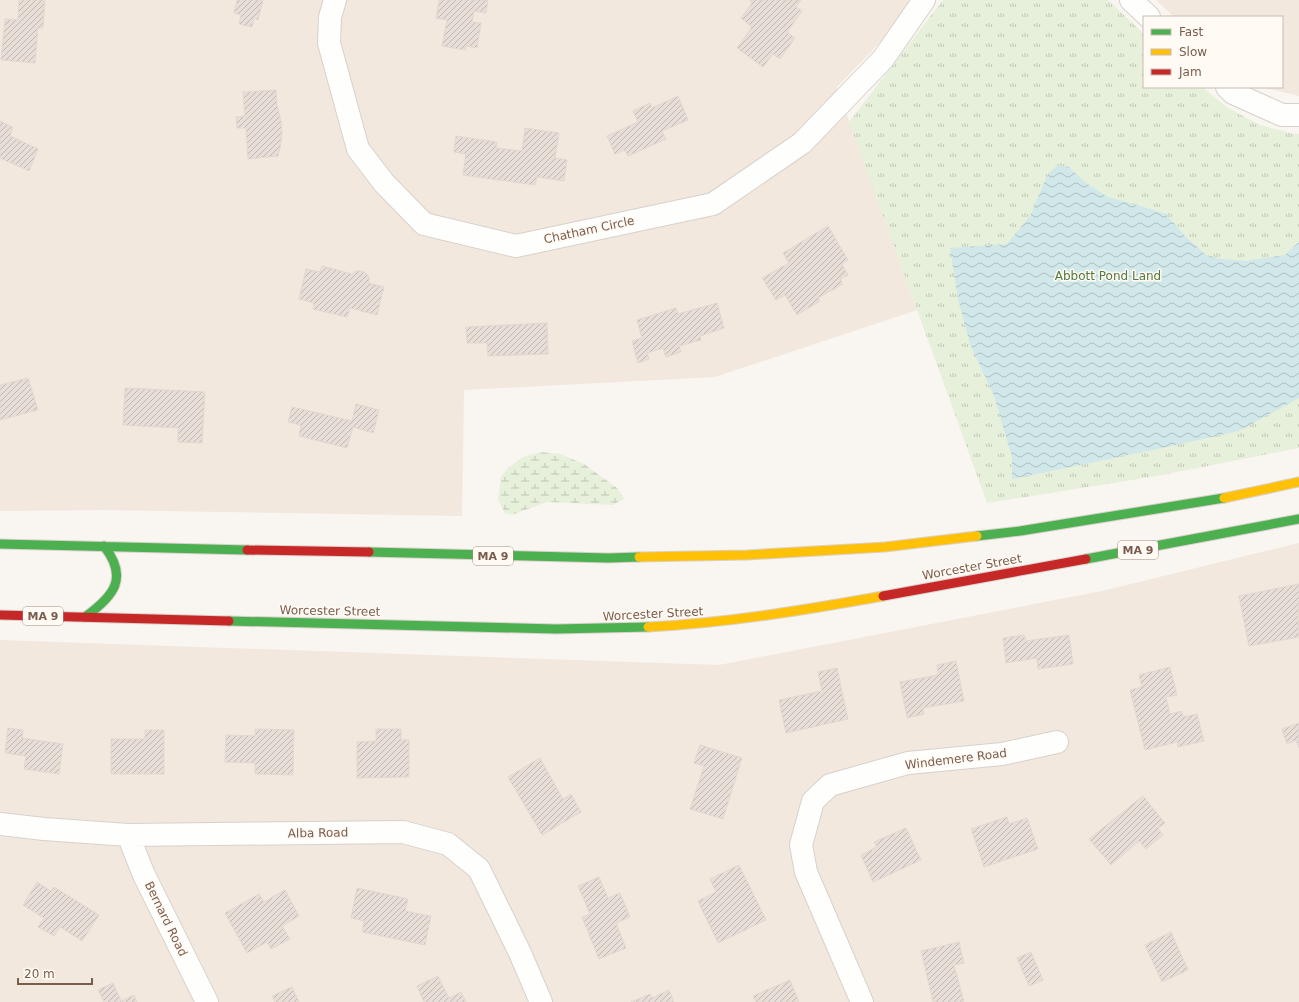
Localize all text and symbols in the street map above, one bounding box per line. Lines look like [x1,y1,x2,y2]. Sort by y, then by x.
legend [1143,16,1283,88]
text: Fast [1179,25,1203,39]
text: Slow [1179,45,1207,59]
text: Jam [1178,65,1202,79]
street label: Chatham Circle [542,214,636,246]
park label: Abbott Pond Land [1055,269,1161,283]
road number: MA 9 [1118,541,1158,559]
road number: MA 9 [473,547,513,565]
street label: Worcester Street [921,551,1023,583]
street label: Worcester Street [280,603,381,619]
street label: Worcester Street [602,604,704,624]
road number: MA 9 [23,607,63,625]
street label: Windemere Road [904,746,1008,772]
street label: Alba Road [288,825,348,841]
street label: Bernard Road [142,879,190,959]
scale bar [18,960,92,986]
text: 20 m [24,967,55,981]

